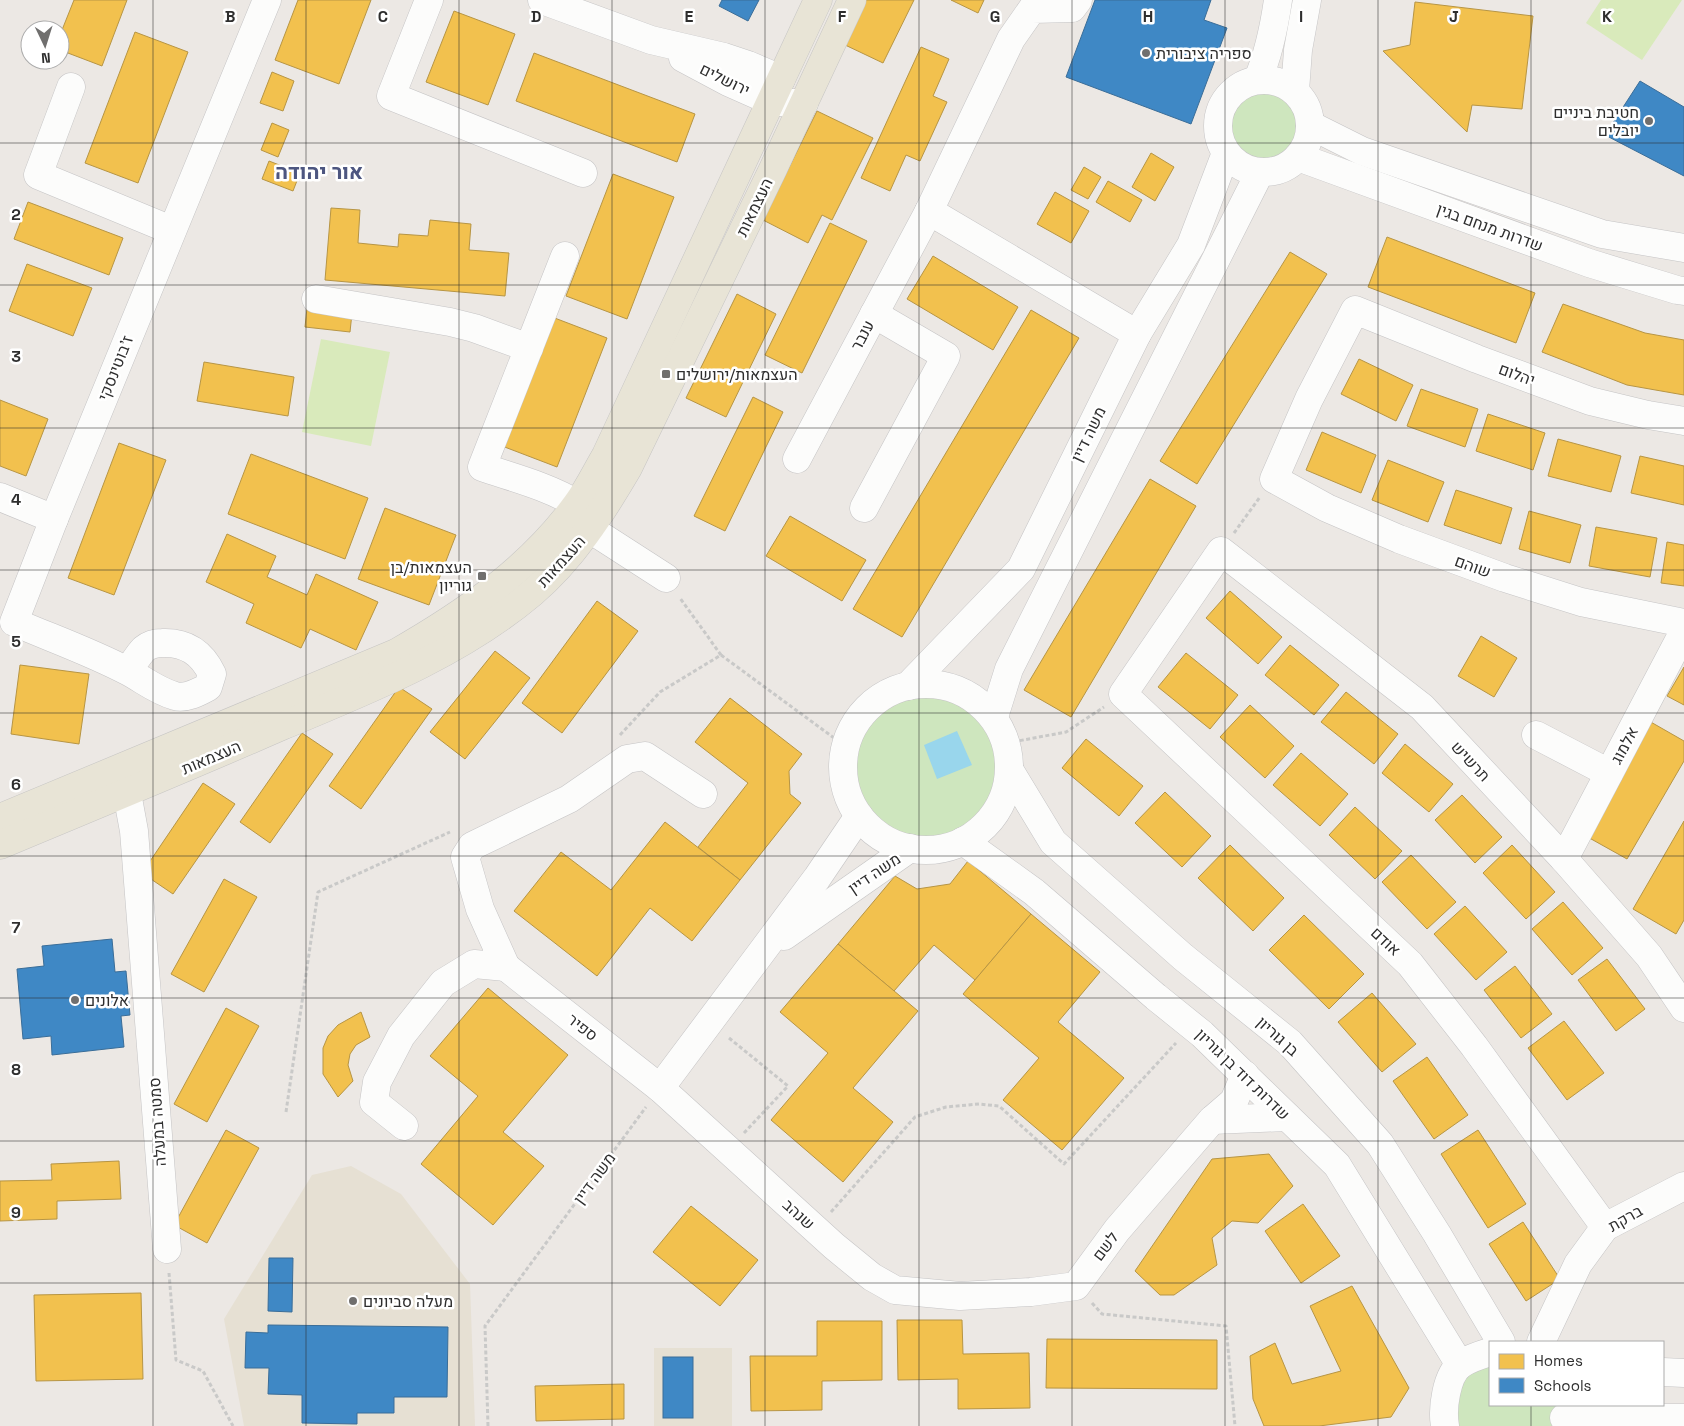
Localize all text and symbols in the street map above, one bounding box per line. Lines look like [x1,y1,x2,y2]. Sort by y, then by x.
text: B [225,6,235,27]
text: C [378,6,388,27]
text: D [531,6,541,27]
text: E [685,6,694,27]
text: F [838,6,847,27]
text: G [990,6,1000,27]
text: H [1143,6,1153,27]
text: I [1299,6,1303,27]
text: J [1449,6,1459,27]
text: K [1602,6,1612,27]
north arrow [20,20,70,70]
place label: ספריה ציבורית [1156,43,1252,64]
marker: ספריה ציבורית [1140,47,1152,59]
text: N [41,49,51,67]
street label: ירושלים [696,58,753,101]
place label: חטיבת ביניים יובלים [1553,102,1639,141]
marker: חטיבת ביניים יובלים [1643,115,1655,127]
district label: אור יהודה [275,158,363,185]
street label: העצמאות [731,175,778,240]
street label: שדרות מנחם בגין [1434,199,1546,256]
text: 2 [11,204,21,225]
street label: ענבר [846,316,879,354]
street label: ז'בוטינסקי [93,332,138,404]
text: 3 [11,346,21,367]
street label: יהלום [1496,358,1538,391]
place label: העצמאות/ירושלים [676,364,798,385]
marker: העצמאות/ירושלים [660,368,672,380]
street label: משה דיין [1066,403,1111,465]
text: 4 [11,489,21,510]
street label: העצמאות [533,531,590,592]
street label: שוהם [1452,550,1494,583]
place label: העצמאות/בן גוריון [391,557,472,596]
marker: העצמאות/בן גוריון [476,570,488,582]
text: 5 [11,631,21,652]
street label: אלמוג [1606,723,1643,768]
street label: העצמאות [178,736,244,779]
street label: תרשיש [1447,737,1495,786]
text: 6 [11,774,21,795]
street label: משה דיין [844,848,905,899]
text: 7 [12,917,21,938]
street label: אודם [1366,922,1405,960]
place label: אלונים [85,990,129,1011]
marker: אלונים [69,994,81,1006]
street label: ספיר [563,1009,602,1046]
street label: בן גוריון [1252,1012,1304,1061]
street label: שדרות דוד בן גוריון [1191,1024,1294,1125]
text: 8 [11,1059,21,1080]
street label: סמטה במעלה [144,1077,171,1167]
street label: משה דיין [569,1148,620,1208]
street label: שנהב [778,1194,819,1234]
street label: ברקת [1604,1200,1647,1237]
text: 9 [11,1202,21,1223]
street label: לשם [1088,1228,1123,1265]
place label: מעלה סביונים [363,1291,453,1312]
marker: מעלה סביונים [347,1295,359,1307]
legend [1489,1341,1664,1406]
text: Homes [1534,1351,1583,1370]
text: Schools [1534,1376,1592,1395]

